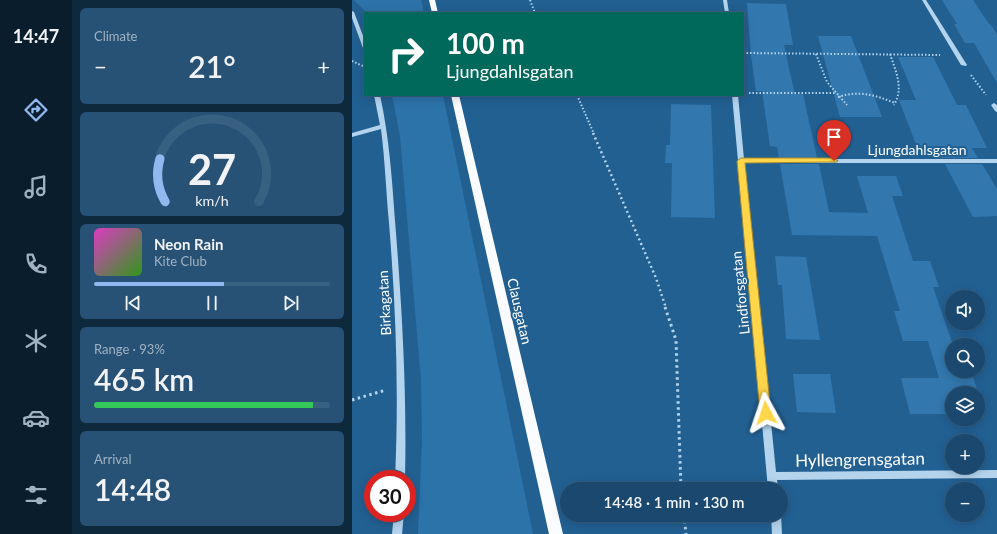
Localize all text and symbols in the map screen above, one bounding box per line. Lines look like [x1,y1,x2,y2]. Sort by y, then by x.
text: 14:47 [13,25,59,47]
text: 100 m [446,26,525,60]
text: Climate [94,28,137,44]
icon: right [380,28,432,80]
text: 21° [188,48,236,84]
text: − [94,53,107,80]
text: + [317,53,330,80]
text: Ljungdahlsgatan [446,60,574,82]
icon: directions [22,96,50,124]
pin [817,120,851,161]
icon: arrive [823,126,845,148]
street label: Ljungdahlsgatan [867,141,967,158]
text: 27 [188,143,236,193]
icon: music [22,173,50,201]
text: km/h [195,191,229,208]
text: Neon Rain [154,235,223,253]
icon: phone [22,250,50,278]
street label: Lindforsgatan [727,250,753,336]
text: Kite Club [154,253,207,269]
street label: Birkagatan [374,270,394,336]
street label: Clausgatan [504,276,536,346]
map controls [945,290,985,522]
button: sound [945,290,985,330]
icon: previous [122,292,144,314]
icon: pause [201,292,223,314]
icon: next [280,292,302,314]
icon: climate [22,327,50,355]
button: search [945,338,985,378]
text: Range · 93% [94,341,165,357]
text: 465 km [94,361,194,397]
button: layers [945,386,985,426]
position arrow [745,392,787,434]
icon: car [22,404,50,432]
button: + [945,434,985,474]
street label: Hyllengrensgatan [795,447,925,471]
text: Arrival [94,451,131,467]
speed limit sign: 30 [364,470,416,522]
text: 14:48 [94,471,171,507]
icon: filters [22,481,50,509]
button: − [945,482,985,522]
text: 14:48 · 1 min · 130 m [604,493,744,511]

